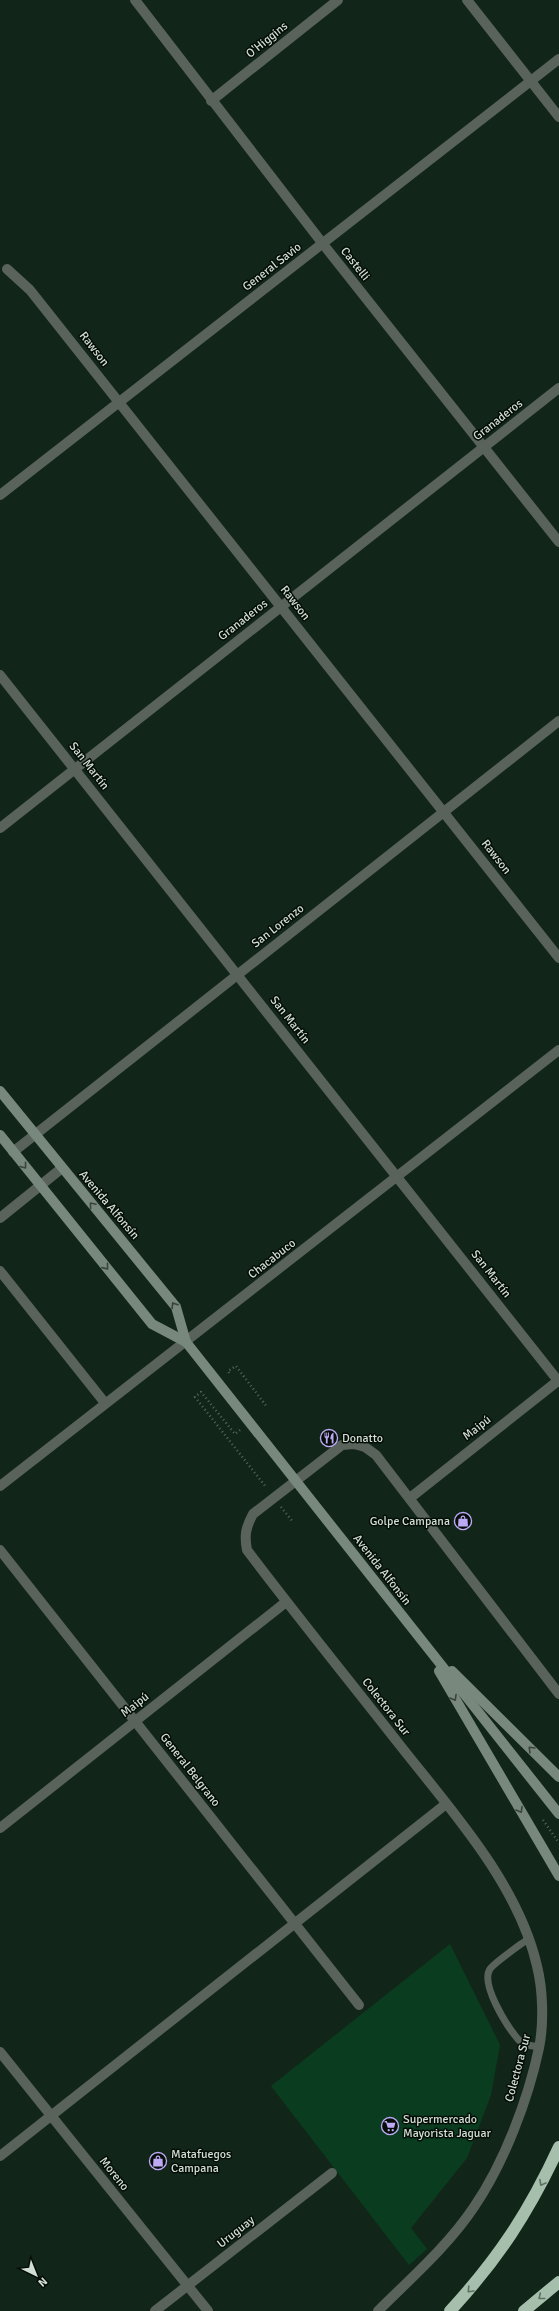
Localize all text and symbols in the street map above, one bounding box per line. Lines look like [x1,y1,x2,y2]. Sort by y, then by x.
street label: O'Higgins [243,19,291,61]
street label: General Savio [240,239,304,295]
street label: Castelli [337,244,373,284]
street label: Rawson [76,329,112,369]
street label: Granaderos [470,396,526,444]
street label: Rawson [277,583,313,623]
street label: Granaderos [215,596,271,644]
street label: San Martín [66,739,112,793]
street label: Rawson [478,837,514,877]
street label: San Lorenzo [249,901,307,951]
street label: San Martín [267,993,313,1047]
one-way arrow [20,1161,27,1168]
street label: Avenida Alfonsín [76,1167,142,1243]
one-way arrow [89,1202,96,1209]
street label: Chacabuco [245,1236,299,1282]
street label: San Martín [468,1247,514,1301]
one-way arrow [101,1262,108,1269]
one-way arrow [171,1302,178,1309]
street label: Maipú [460,1412,494,1444]
restaurant icon: Donatto [319,1428,339,1448]
place label: Donatto [342,1431,383,1446]
shop icon: Golpe Campana [453,1511,473,1531]
place label: Golpe Campana [370,1514,450,1529]
street label: Avenida Alfonsín [350,1532,414,1608]
street label: Colectora Sur [359,1675,414,1739]
street label: Maipú [118,1689,152,1721]
one-way arrow [450,1694,457,1701]
street label: General Belgrano [157,1730,223,1810]
one-way arrow [528,1746,536,1754]
one-way arrow [515,1806,522,1813]
street label: Colectora Sur [502,2032,534,2104]
place label: Supermercado Mayorista Jaguar [403,2112,491,2141]
supermarket icon: Supermercado Mayorista Jaguar [380,2116,400,2136]
place label: Matafuegos Campana [171,2147,231,2176]
shop icon: Matafuegos Campana [148,2151,168,2171]
street label: Moreno [96,2154,132,2194]
one-way arrow [539,2178,547,2186]
street label: Uruguay [214,2212,258,2251]
north arrow [16,2255,56,2295]
text: N [35,2275,50,2289]
one-way arrow [467,2285,474,2293]
one-way arrow [539,2292,546,2299]

